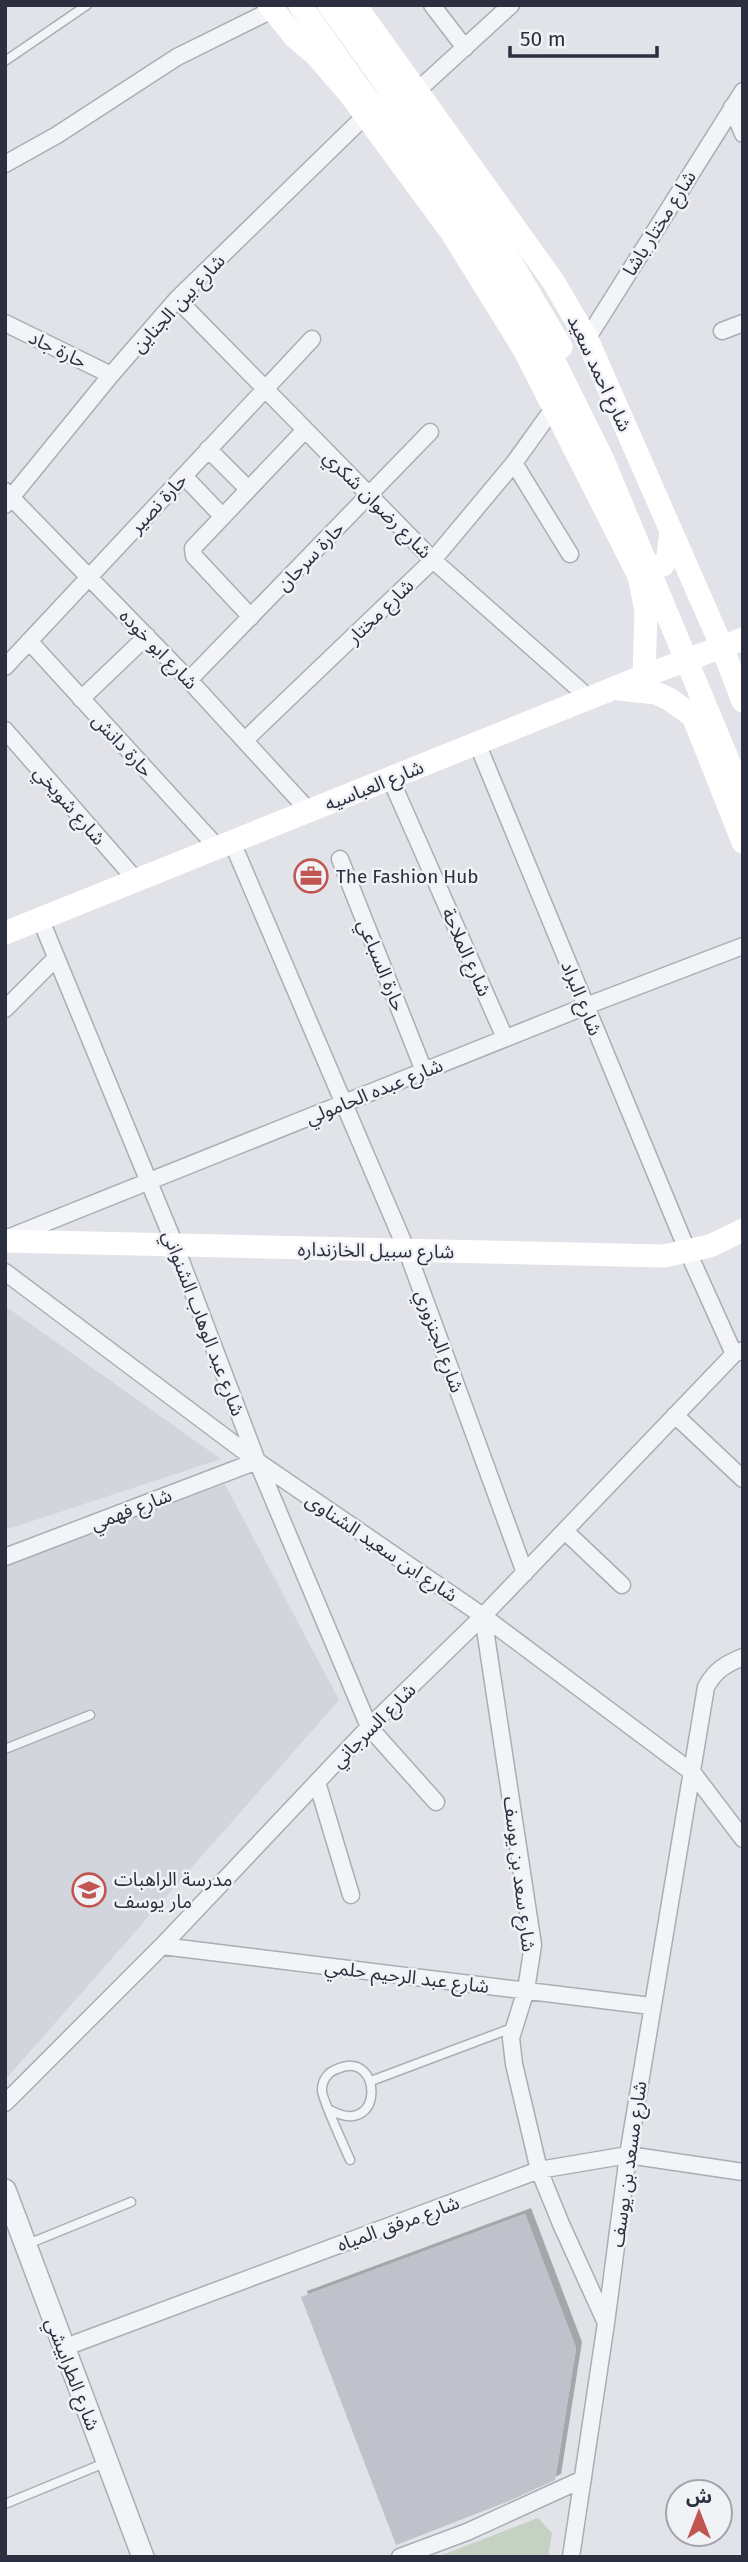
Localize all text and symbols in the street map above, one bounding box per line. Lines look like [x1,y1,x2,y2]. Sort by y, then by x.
scale bar [510,14,657,58]
text: 50 m [520,26,566,52]
street label: شارع مختار باشا [618,166,703,281]
street label: شارع بين الجناين [127,249,231,359]
street label: شارع احمد سعيد [561,311,637,436]
street label: حارة جاد [25,326,90,373]
street label: شارع رضوان شكري [316,445,437,566]
street label: حارة نصير [124,469,192,539]
street label: حارة سرحان [272,517,349,596]
street label: شارع مختار [342,574,420,651]
street label: شارع ابو خوده [113,604,203,696]
street label: حارة دانش [87,709,158,782]
street label: شارع العباسيه [321,755,428,818]
street label: شارع شويخي [26,761,110,852]
office icon: The Fashion Hub [292,857,330,895]
place label: The Fashion Hub [336,865,479,888]
street label: شارع الملاحة [435,904,496,1001]
street label: حارة السباعي [350,916,410,1016]
street label: شارع البراد [554,957,607,1040]
street label: شارع عبده الحامولي [302,1053,447,1133]
street label: شارع عبد الوهاب الشنواني [154,1227,250,1420]
street label: شارع سبيل الخازنداره [297,1238,454,1265]
street label: شارع الجنزوري [407,1287,469,1397]
street label: شارع فهمي [87,1483,176,1539]
street label: شارع ابن سعيد الشناوى [300,1488,462,1608]
street label: شارع السرجاني [326,1678,423,1775]
street label: شارع سعد بن يوسف [497,1795,540,1953]
place label: مدرسة الراهبات مار يوسف [114,1868,233,1913]
school or university icon: مدرسة الراهبات مار يوسف [70,1871,108,1909]
street label: شارع عبد الرحيم حلمي [323,1955,490,2001]
street label: شارع مسعد بن يوسف [605,2079,654,2249]
street label: شارع مرفق المياه [334,2191,463,2258]
street label: شارع الطرابيشي [37,2315,105,2435]
north arrow [664,2478,734,2548]
text: ش [686,2485,712,2508]

